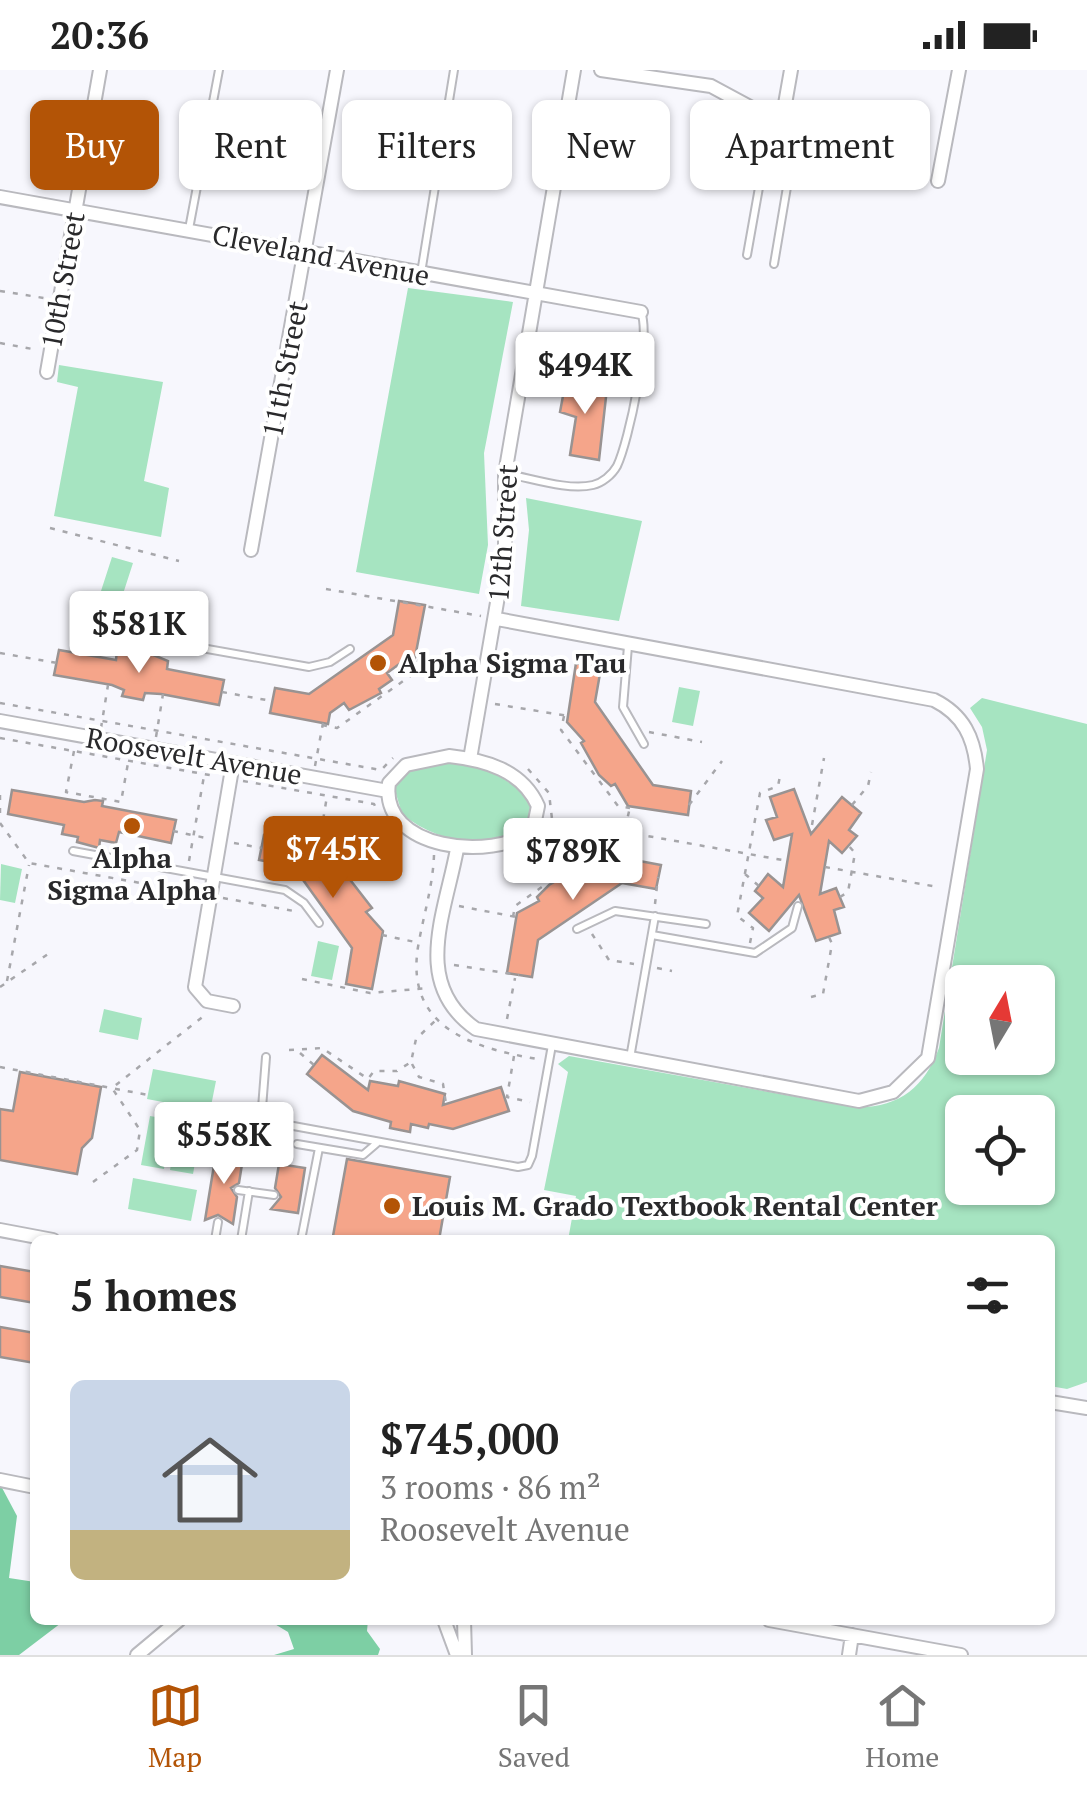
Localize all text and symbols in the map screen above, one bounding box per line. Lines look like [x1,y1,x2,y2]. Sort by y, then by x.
text: 20:36 [50,10,149,60]
chip: Buy [30,100,159,190]
chip: Rent [179,100,322,190]
chip: Filters [342,100,512,190]
chip: New [532,100,670,190]
chip: Apartment [690,100,930,190]
street label: 10th Street [32,208,93,351]
street label: Cleveland Avenue [209,215,433,294]
street label: 11th Street [253,297,316,440]
pin: $494K [515,332,655,417]
text: $494K [537,343,633,385]
street label: 12th Street [479,462,526,603]
pin: $581K [69,591,209,676]
text: $581K [91,602,187,644]
place label: Alpha Sigma Tau [398,644,626,681]
marker: Alpha Sigma Tau [367,652,389,674]
street label: Roosevelt Avenue [83,718,305,793]
marker: Alpha Sigma Alpha [121,815,143,837]
pin: $745K [263,816,403,901]
pin: $789K [503,818,643,903]
text: $745K [285,827,381,869]
text: $789K [525,829,621,871]
place label: Alpha Sigma Alpha [47,839,217,908]
north arrow [945,965,1055,1075]
map controls [945,965,1055,1205]
button: locate [945,1095,1055,1205]
pin: $558K [154,1102,294,1187]
text: $558K [176,1113,272,1155]
place label: Louis M. Grado Textbook Rental Center [412,1187,938,1224]
marker: Louis M. Grado Textbook Rental Center [381,1195,403,1217]
text: 5 homes [70,1267,237,1323]
icon: filters [960,1268,1015,1323]
text: $745,000 [380,1410,559,1466]
icon: home [150,1420,270,1540]
text: 3 rooms · 86 m² [380,1466,601,1508]
text: Roosevelt Avenue [380,1508,630,1550]
tab: Map [148,1678,203,1775]
tab: Saved [498,1678,570,1775]
tab: Home [865,1678,939,1775]

